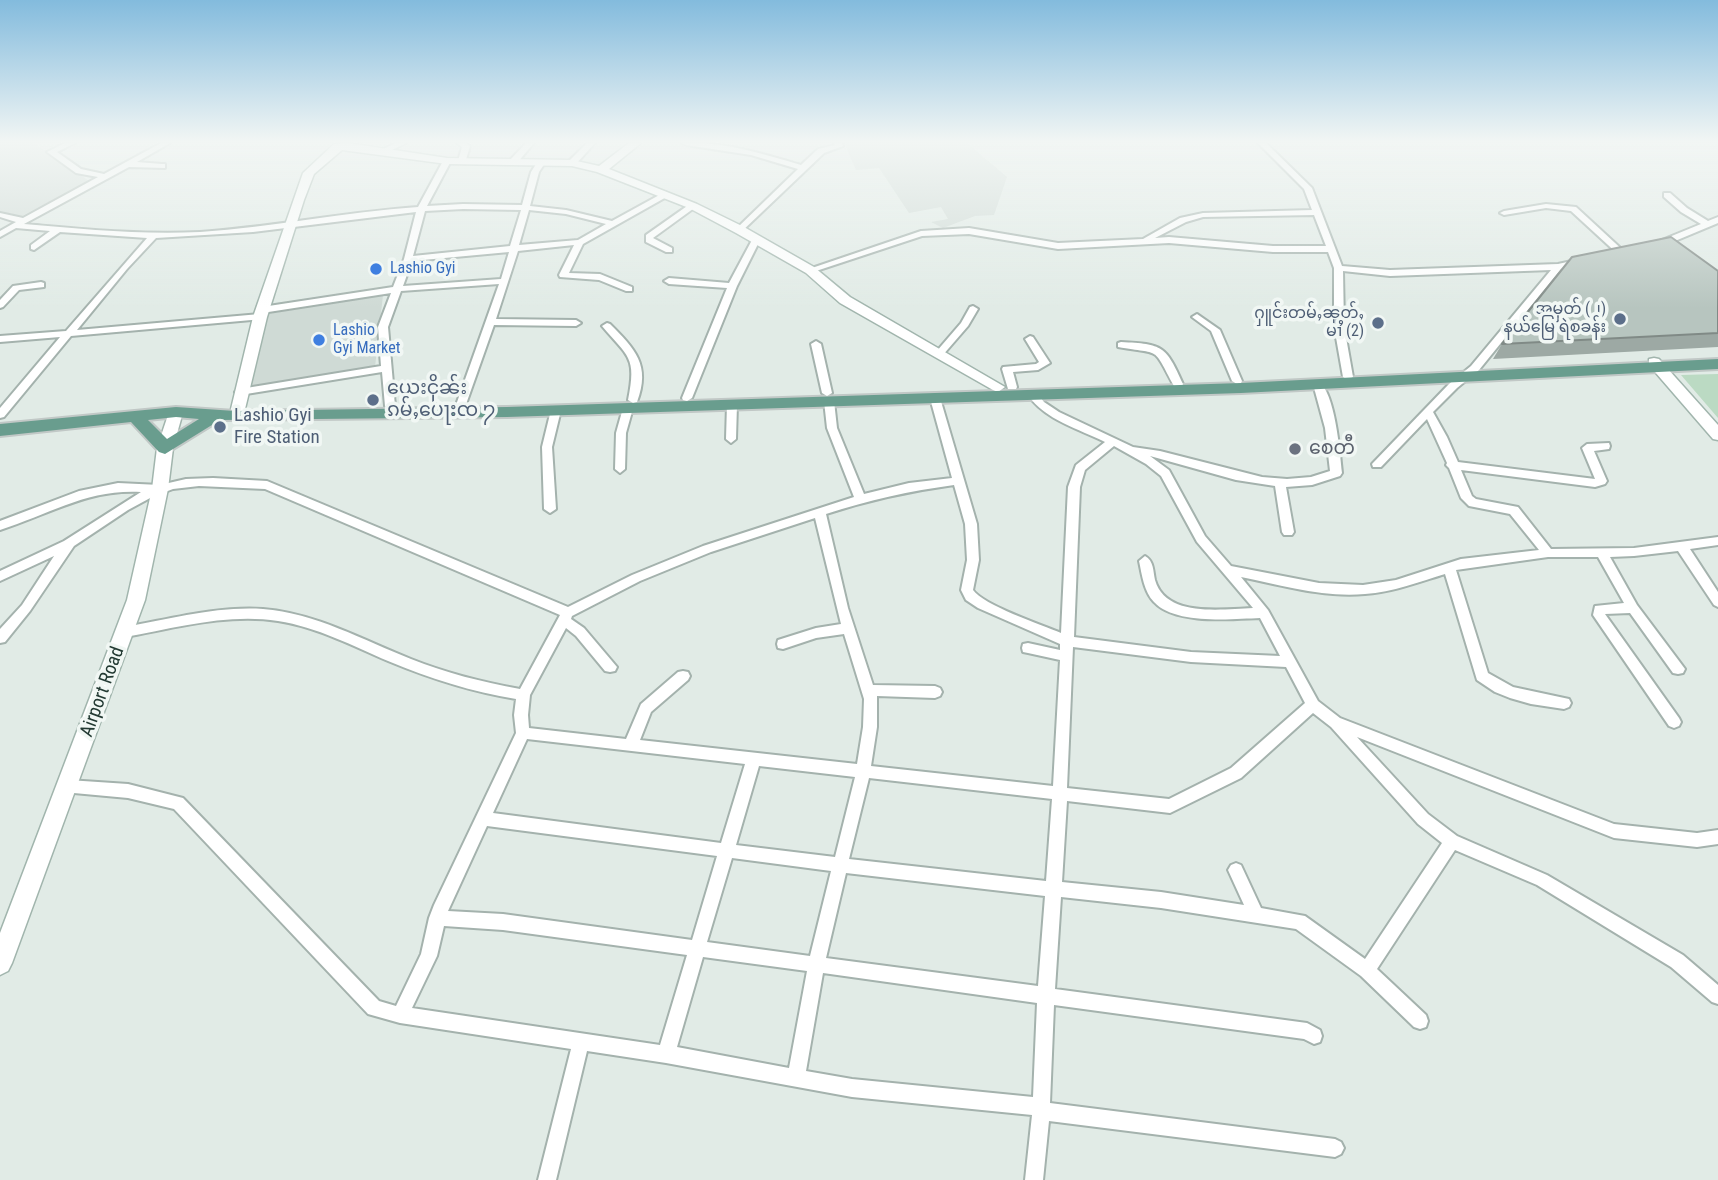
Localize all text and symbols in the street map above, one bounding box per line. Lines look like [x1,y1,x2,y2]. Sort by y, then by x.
place label: Lashio Gyi [390,259,455,279]
marker: Lashio Gyi [368,261,384,277]
place label: အမှတ် (၂) နယ်မြေ ရဲစခန်း [1504,300,1606,338]
place label: ႁူင်းတမ်ႇၼူတ်ႇ မၢႆ (2) [1254,304,1364,342]
marker: အမှတ် (၂) နယ်မြေ ရဲစခန်း [1612,311,1628,327]
marker: ႁူင်းတမ်ႇၼူတ်ႇ မၢႆ (2) [1370,315,1386,331]
place label: Lashio Gyi Market [333,321,400,359]
marker: Lashio Gyi Market [311,332,327,348]
place label: ယေးငိုၼ်း ၵမ်ႇပေႃးၸ ႒ [387,378,495,422]
marker: ယေးငိုၼ်း ၵမ်ႇပေႃးၸ ႒ [365,392,381,408]
place label: Lashio Gyi Fire Station [234,405,320,449]
marker: Lashio Gyi Fire Station [212,419,228,435]
place label: စေတီ [1309,438,1355,460]
marker: စေတီ [1287,441,1303,457]
street label: Airport Road [76,644,130,740]

